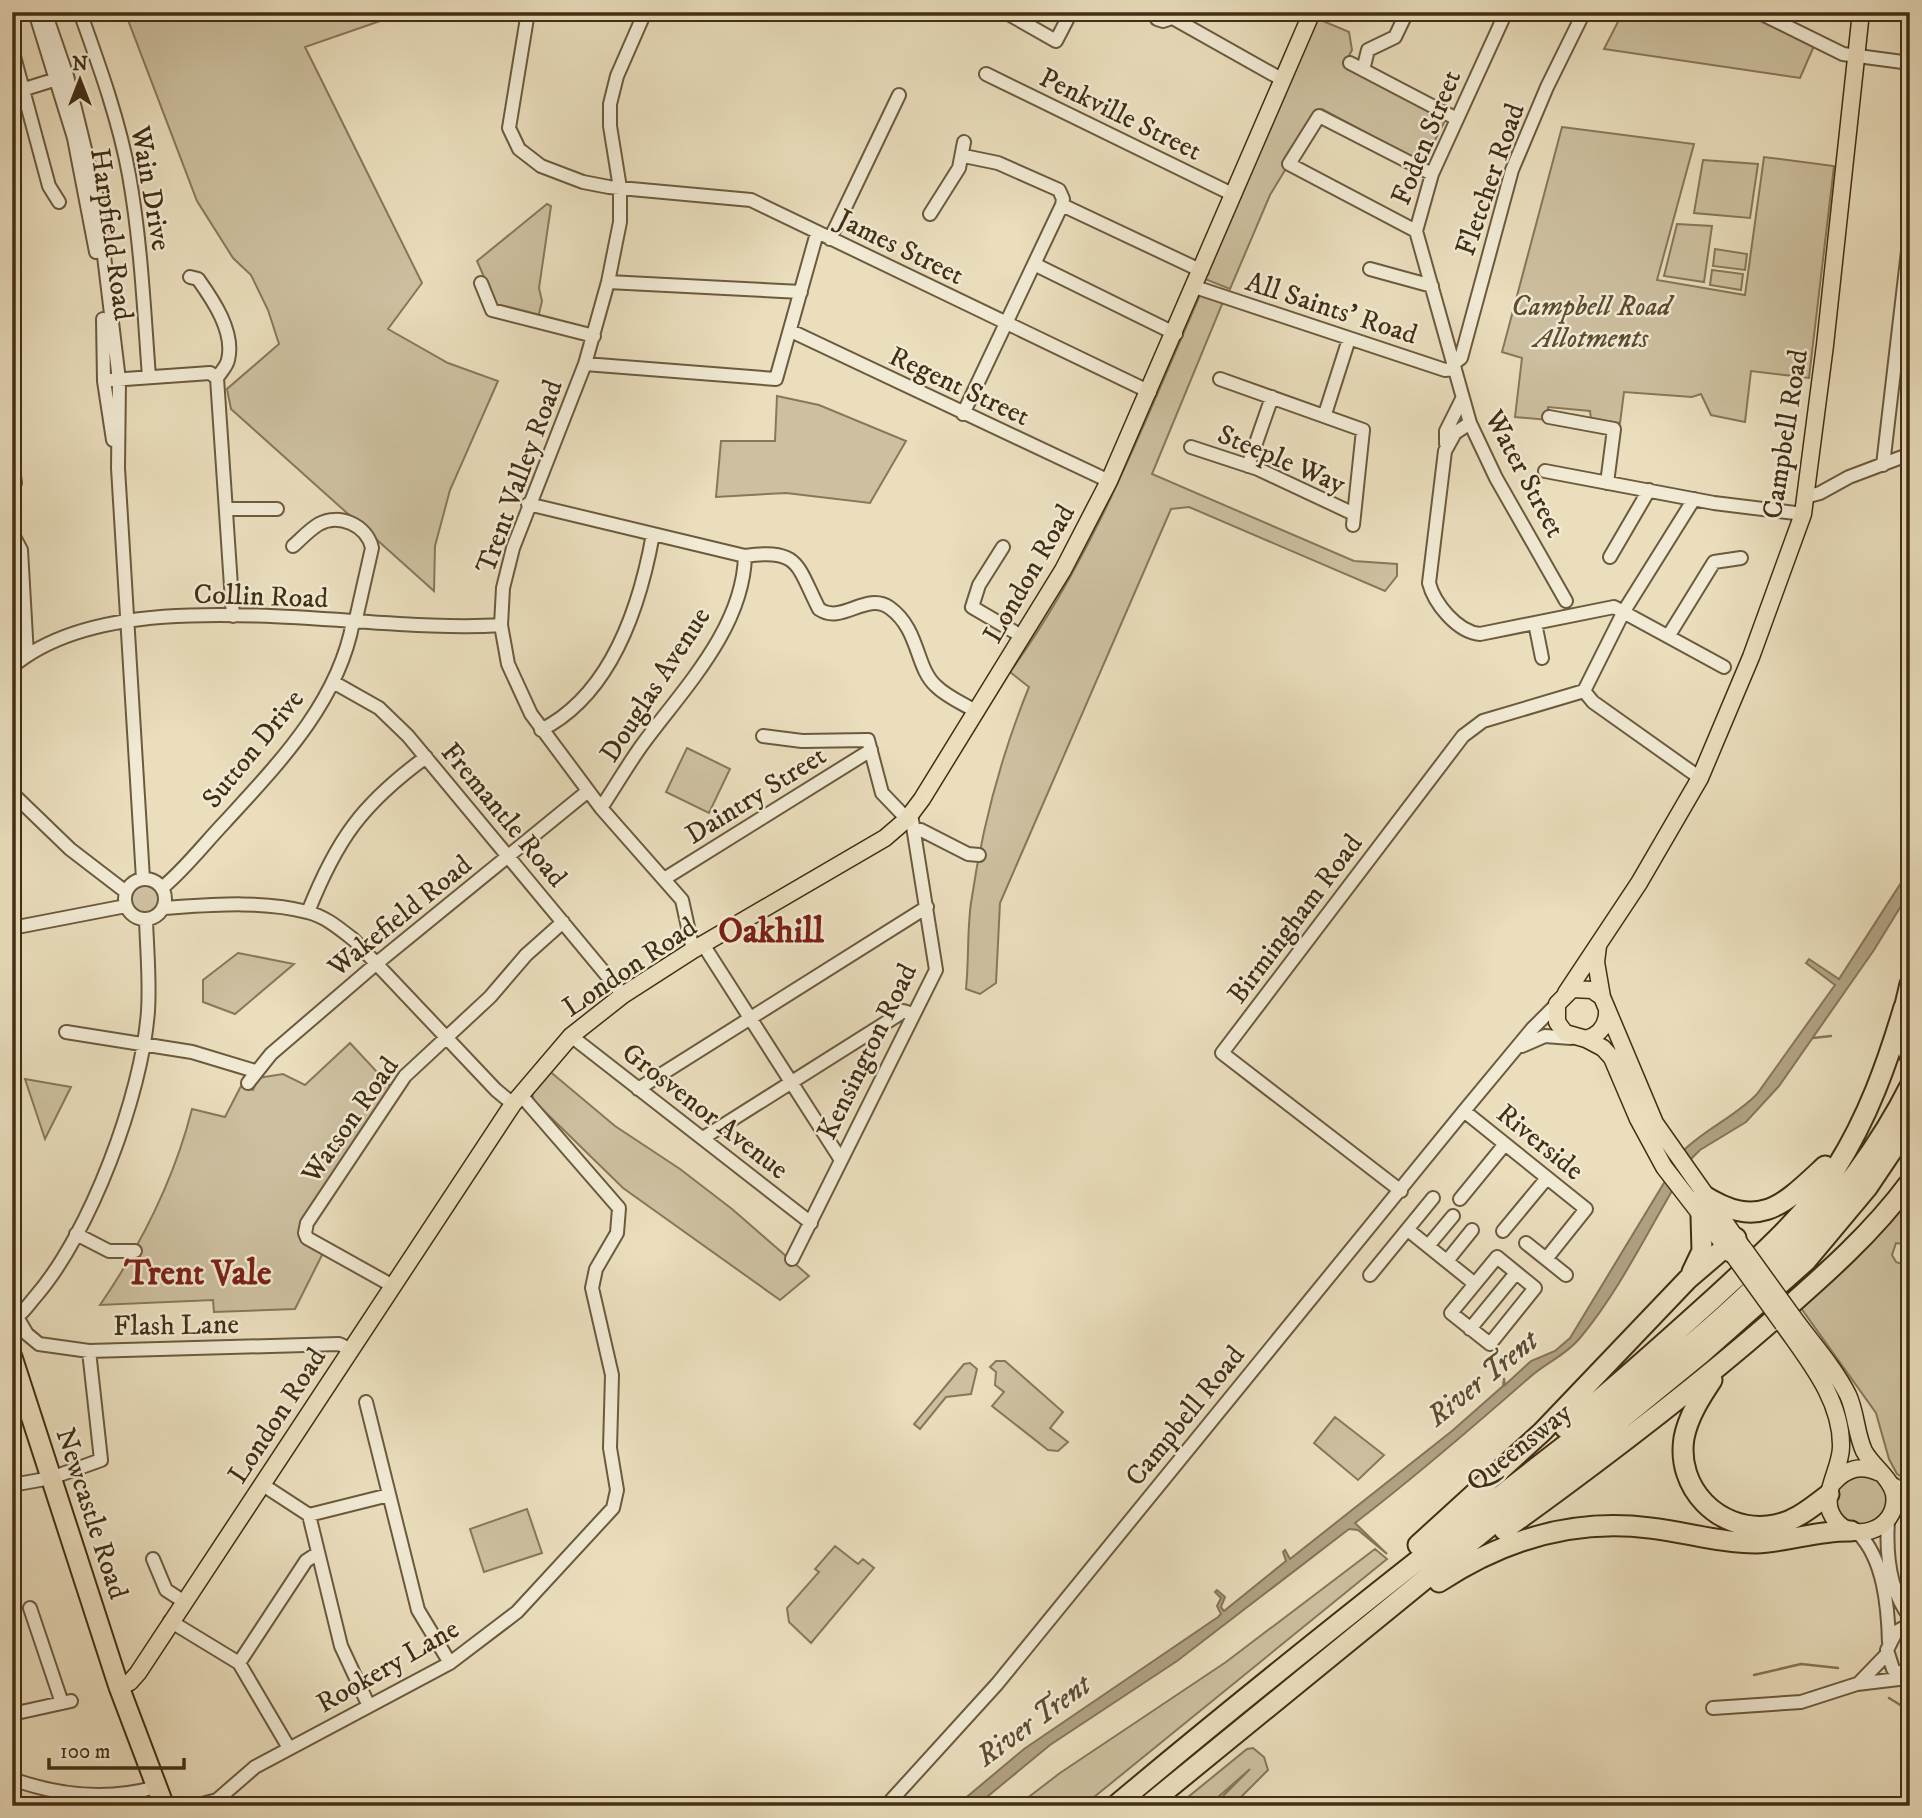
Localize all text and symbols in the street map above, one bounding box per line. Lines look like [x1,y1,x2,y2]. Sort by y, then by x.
north arrow [46,46,116,116]
text: N [72,53,88,76]
street label: Penkville Street [1034,60,1207,169]
street label: Foden Street [1384,65,1469,210]
street label: Fletcher Road [1448,99,1533,260]
street label: Wain Drive [122,122,179,253]
street label: Harpfield Road [82,146,141,323]
street label: James Street [829,200,969,293]
street label: All Saints' Road [1241,264,1422,353]
park label: Campbell Road Allotments [1511,289,1675,356]
street label: Regent Street [884,339,1035,434]
street label: Campbell Road [1755,347,1816,521]
street label: Trent Valley Road [468,375,571,578]
street label: Water Street [1476,403,1573,543]
street label: Steeple Way [1212,417,1351,502]
street label: London Road [976,498,1083,649]
street label: Collin Road [193,577,329,616]
street label: Douglas Avenue [592,601,718,769]
street label: Sutton Drive [195,682,312,815]
street label: Fremantle Road [433,736,575,894]
street label: Daintry Street [679,738,833,852]
street label: Birmingham Road [1220,827,1370,1011]
street label: Wakefield Road [320,848,479,985]
street label: London Road [556,910,704,1025]
district label: Oakhill [718,910,824,954]
street label: Kensington Road [810,958,925,1145]
street label: Grosvenor Avenue [615,1035,795,1187]
street label: Watson Road [293,1050,407,1191]
street label: Riverside [1489,1096,1591,1188]
district label: Trent Vale [124,1252,272,1296]
street label: Flash Lane [113,1307,239,1344]
water label: River Trent [1419,1322,1548,1436]
street label: Campbell Road [1118,1338,1253,1493]
street label: London Road [220,1341,334,1490]
street label: Queensway [1459,1395,1579,1499]
street label: Newcastle Road [47,1423,136,1604]
street label: Rookery Lane [310,1611,465,1721]
water label: River Trent [968,1666,1100,1776]
scale bar [49,1727,184,1771]
text: 100 m [60,1739,111,1765]

